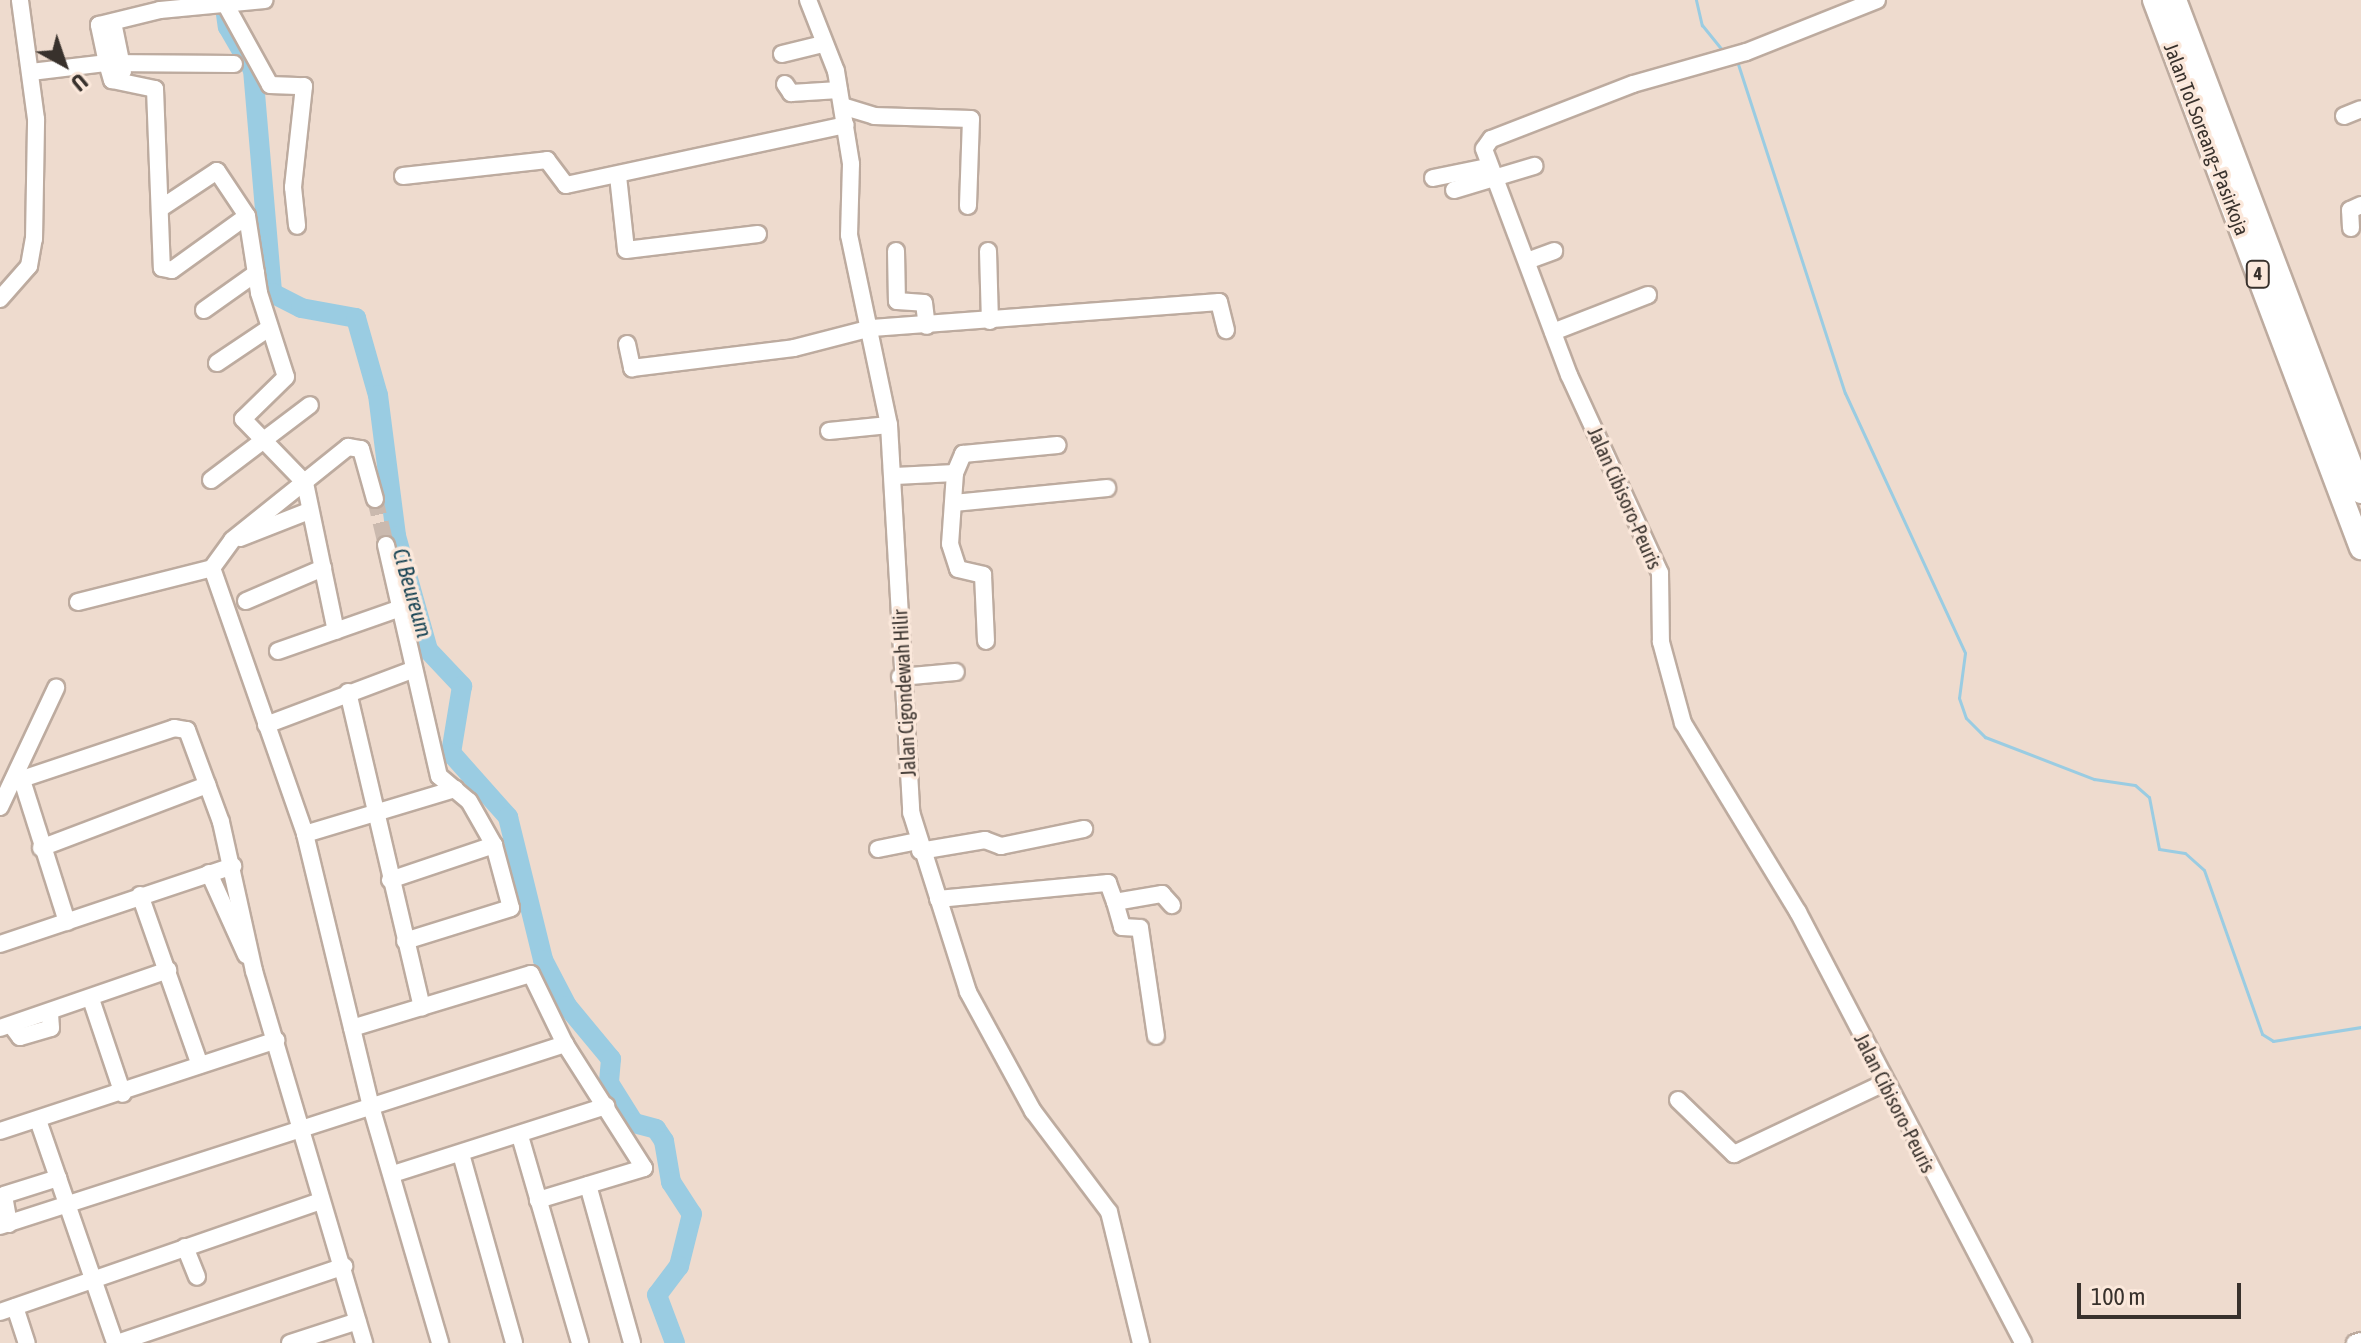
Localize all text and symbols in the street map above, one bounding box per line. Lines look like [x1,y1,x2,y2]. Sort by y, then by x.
north arrow [24,24,104,104]
street label: Jalan Tol Soreang–Pasirkoja [2159,39,2255,239]
text: U [66,68,93,97]
road number: 4 [2244,260,2272,288]
street label: Jalan Cibisoro-Peuris [1583,423,1667,573]
water label: Ci Beureum [387,545,437,641]
street label: Jalan Cigondewah Hilir [888,609,920,777]
street label: Jalan Cibisoro-Peuris [1850,1029,1940,1177]
scale bar [2081,1267,2245,1317]
text: 100 m [2091,1283,2145,1310]

